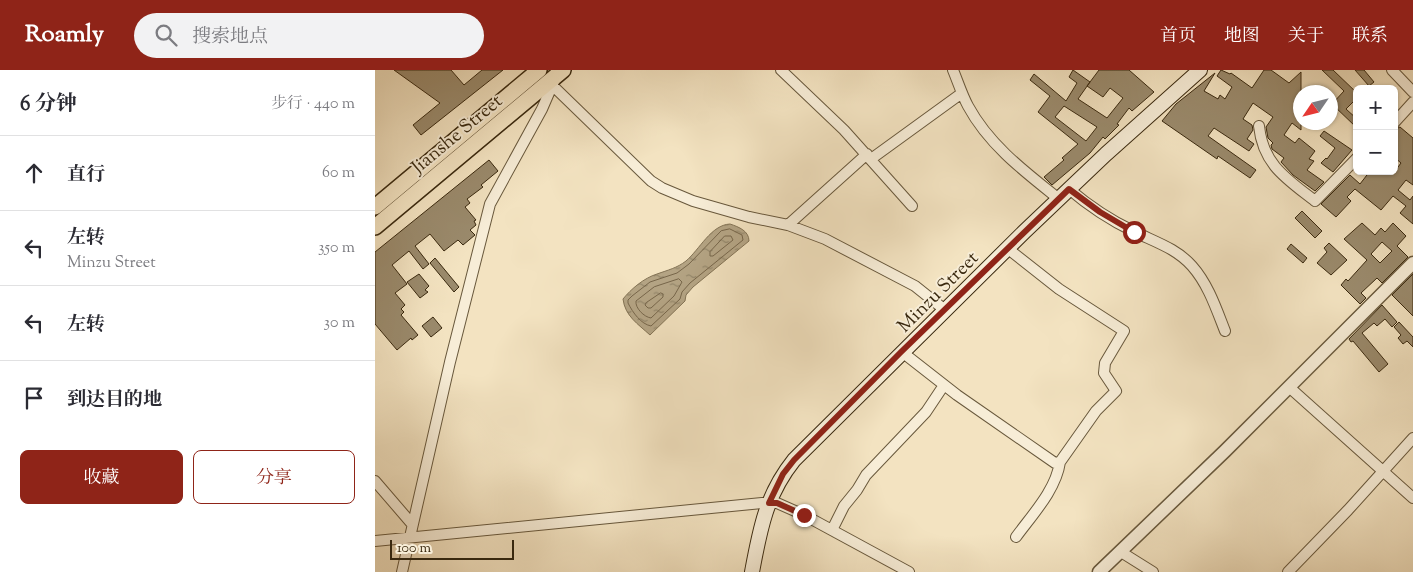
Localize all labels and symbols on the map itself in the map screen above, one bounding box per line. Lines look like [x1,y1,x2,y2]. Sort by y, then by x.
north arrow [1293,85,1338,130]
street label: Jianshe Street [406,88,509,182]
route start [1123,221,1146,244]
street label: Minzu Street [892,246,986,340]
route end [793,504,816,527]
scale bar [390,537,514,560]

